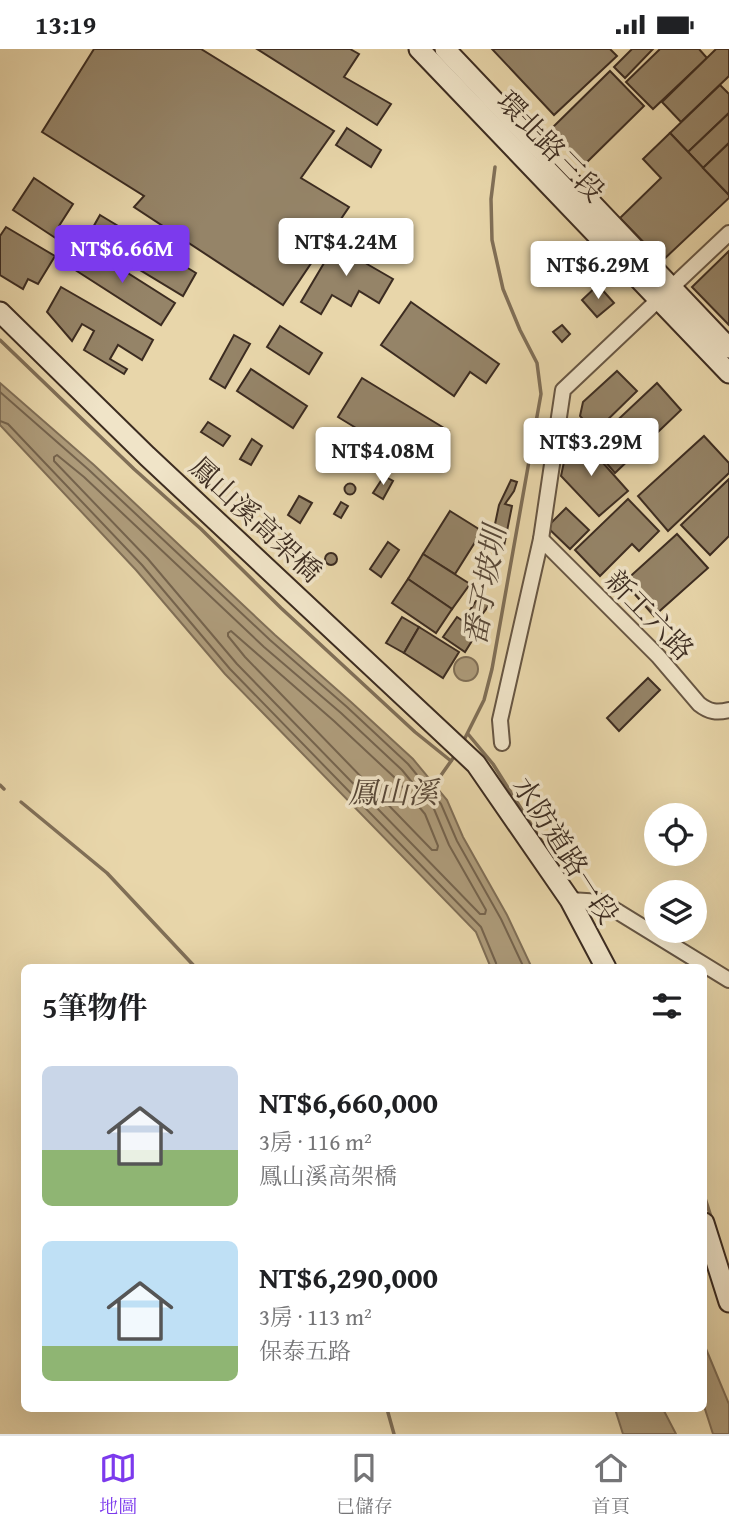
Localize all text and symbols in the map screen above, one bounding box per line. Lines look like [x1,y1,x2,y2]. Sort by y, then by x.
text: 13:19 [35,5,96,44]
street label: 環北路三段 [488,81,615,210]
pin: NT$4.24M [274,219,418,278]
text: NT$4.24M [295,224,397,257]
pin: NT$6.66M [50,225,194,285]
text: NT$6.66M [71,231,173,264]
pin: NT$6.29M [526,241,670,301]
text: NT$6.29M [547,247,649,280]
pin: NT$3.29M [519,419,663,478]
text: NT$3.29M [540,424,642,457]
pin: NT$4.08M [311,427,455,487]
text: NT$4.08M [332,433,434,466]
street label: 鳳山溪高架橋 [181,446,332,591]
water label: 番子坡圳 [452,518,517,649]
street label: 新工六路 [597,560,704,669]
street label: 水防道路一段 [503,768,629,931]
water label: 鳳山溪 [348,770,441,814]
map controls [644,803,707,943]
button: locate [644,803,707,866]
button: layers [644,880,707,943]
text: 5筆物件 [42,985,148,1029]
icon: filters [648,987,686,1025]
text: NT$6,660,000 [259,1080,438,1124]
icon: home [98,1094,182,1178]
text: 3房 · 116 m² [259,1125,372,1158]
text: 鳳山溪高架橋 [259,1159,397,1192]
text: NT$6,290,000 [259,1255,438,1299]
icon: home [98,1269,182,1353]
text: 3房 · 113 m² [259,1300,372,1333]
text: 保泰五路 [259,1334,351,1367]
tab: 地圖 [99,1449,137,1520]
tab: 已儲存 [336,1449,393,1520]
tab: 首頁 [592,1449,630,1520]

